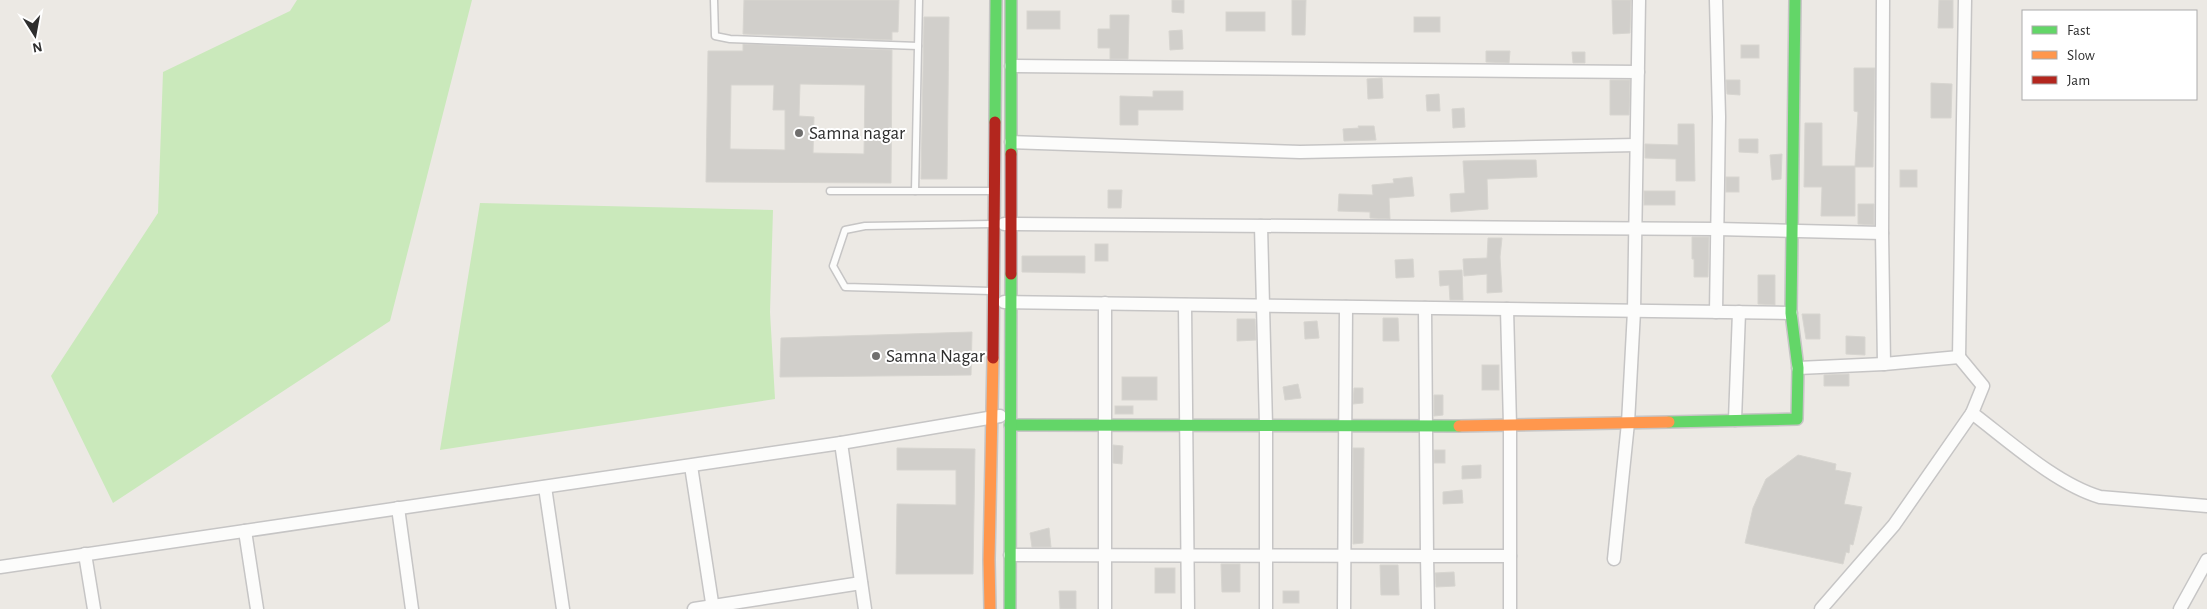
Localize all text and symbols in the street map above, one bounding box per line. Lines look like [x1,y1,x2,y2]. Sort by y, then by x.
north arrow [10,10,60,60]
legend [2022,10,2197,100]
text: Fast [2067,23,2091,38]
text: N [31,39,43,55]
text: Slow [2067,48,2095,63]
text: Jam [2067,73,2090,88]
place label: Samna nagar [809,124,905,143]
marker: Samna nagar [793,127,805,139]
place label: Samna Nagar [886,347,985,366]
marker: Samna Nagar [870,350,882,362]

